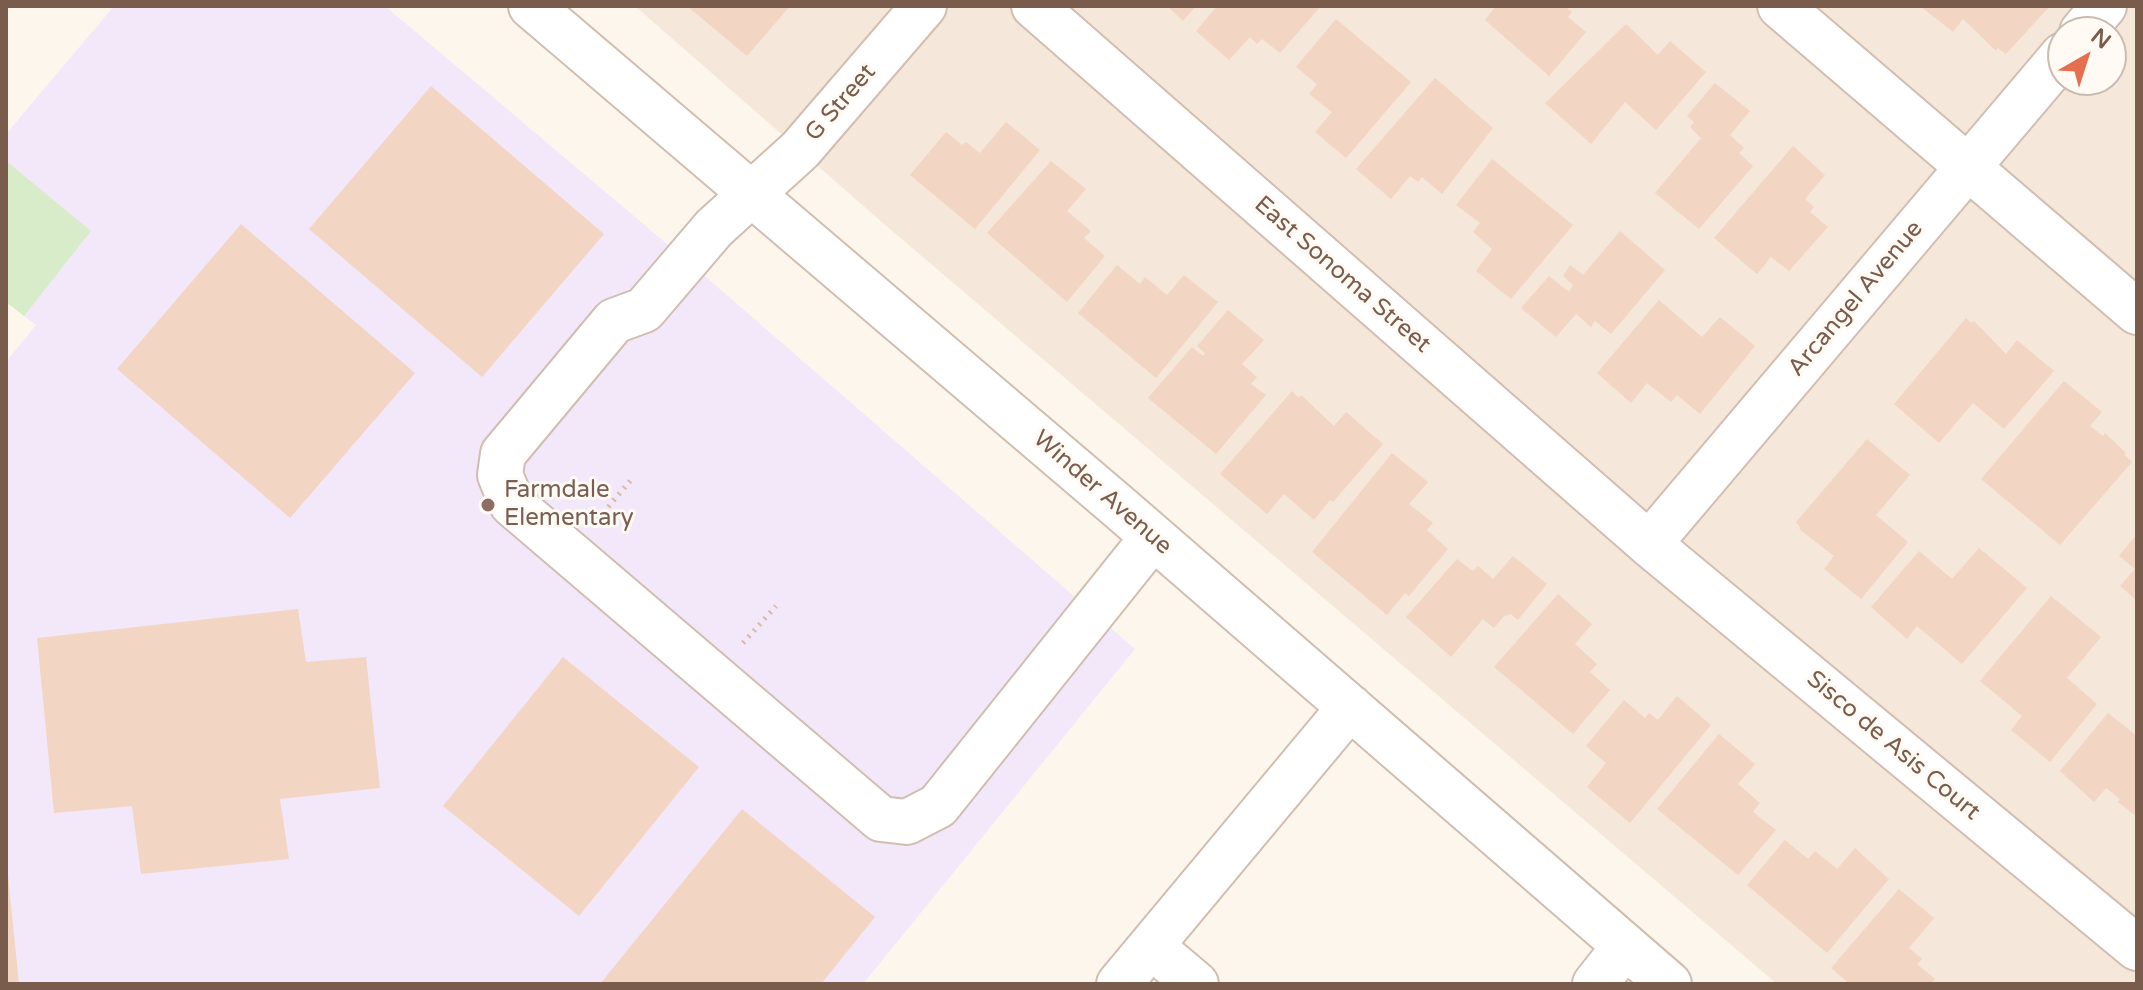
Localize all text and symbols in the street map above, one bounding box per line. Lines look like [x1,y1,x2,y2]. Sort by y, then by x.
north arrow [2047,16,2127,96]
text: N [2086,23,2116,55]
street label: G Street [800,58,882,148]
street label: East Sonoma Street [1248,191,1436,359]
street label: Arcangel Avenue [1783,215,1929,383]
street label: Winder Avenue [1027,425,1177,561]
place label: Farmdale Elementary [504,477,634,533]
marker: Farmdale Elementary [479,496,497,514]
street label: Sisco de Asis Court [1800,665,1986,827]

